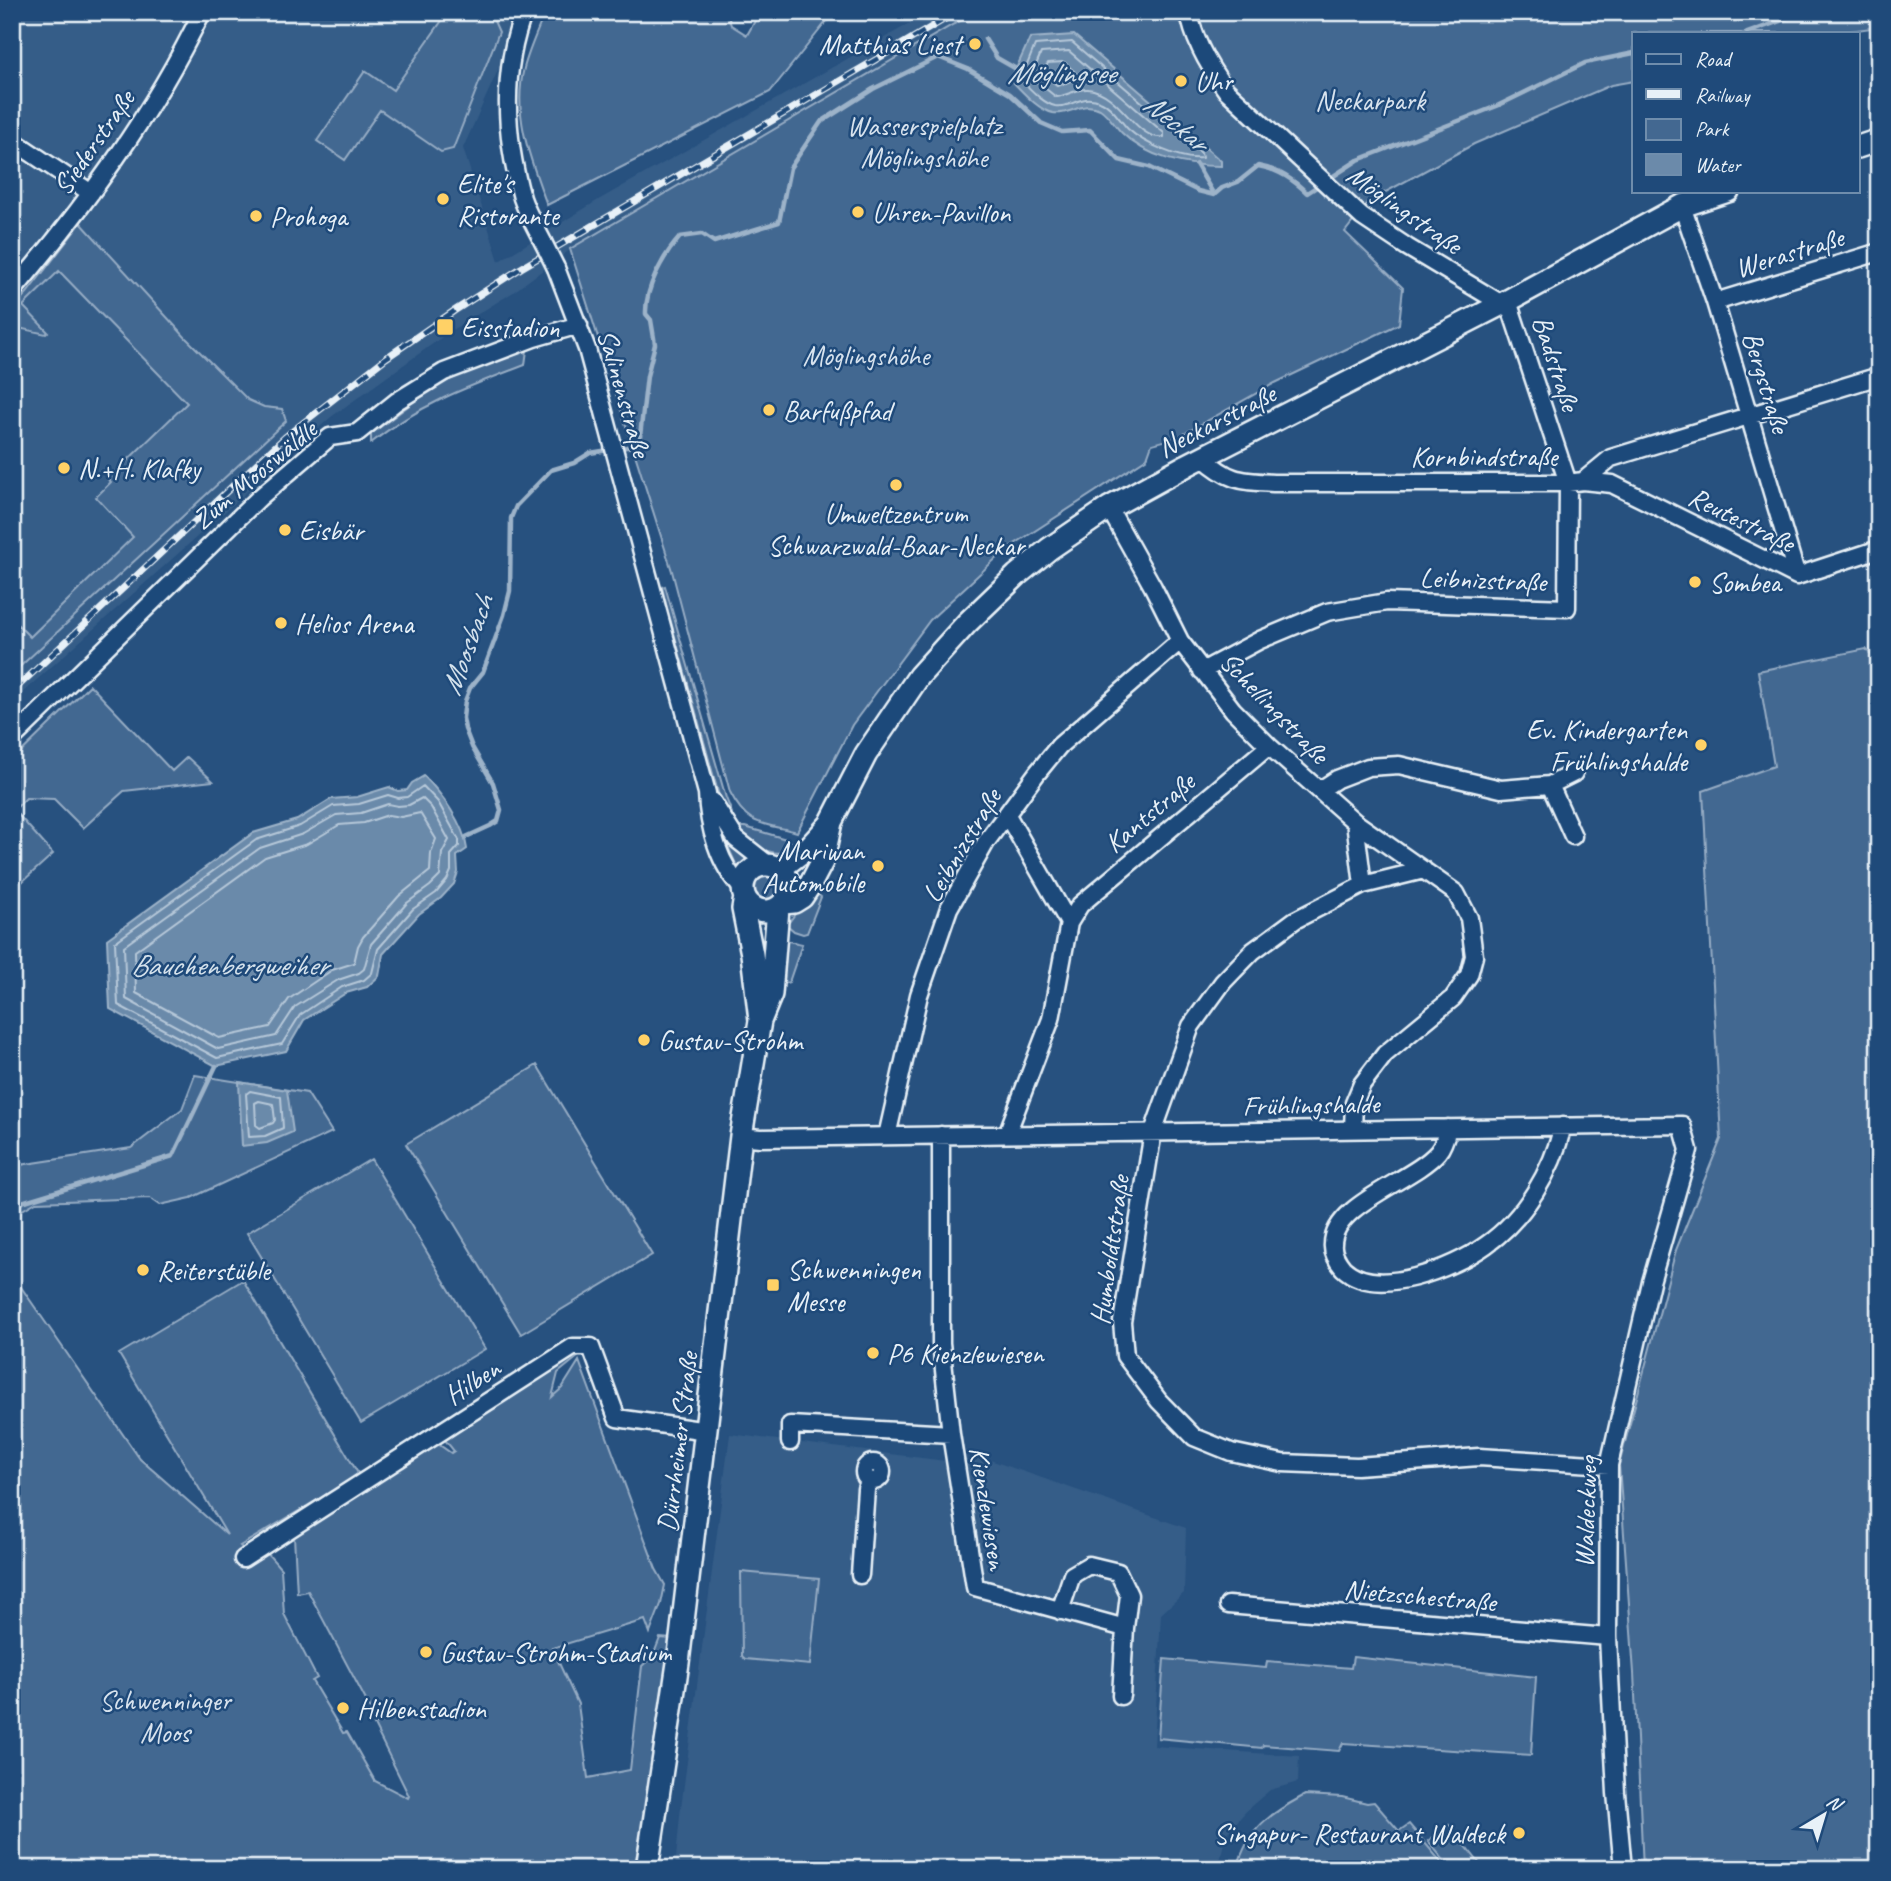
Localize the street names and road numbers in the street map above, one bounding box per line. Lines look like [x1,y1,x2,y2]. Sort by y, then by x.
street label: Siederstraße [45,82,143,202]
street label: Möglingstraße [1340,157,1471,263]
street label: Werastraße [1731,219,1849,286]
street label: Badstraße [1525,311,1589,417]
street label: Salinenstraße [590,325,660,463]
street label: Bergstraße [1735,327,1799,439]
street label: Neckarstraße [1151,375,1283,465]
street label: Zum Mooswäldle [185,411,325,537]
street label: Kornbindstraße [1411,439,1559,474]
street label: Reutestraße [1683,479,1802,561]
street label: Leibnizstraße [1419,560,1549,599]
street label: Schellingstraße [1212,644,1338,772]
street label: Kantstraße [1097,763,1203,860]
street label: Leibnizstraße [914,780,1010,908]
street label: Frühlingshalde [1242,1086,1382,1123]
street label: Humboldtstraße [1082,1171,1138,1327]
street label: Dürrheimer Straße [649,1348,706,1534]
street label: Hilben [438,1350,508,1412]
street label: Kienzlewiesen [962,1444,1016,1574]
street label: Waldeckweg [1566,1454,1605,1568]
street label: Nietzschestraße [1343,1571,1499,1620]

